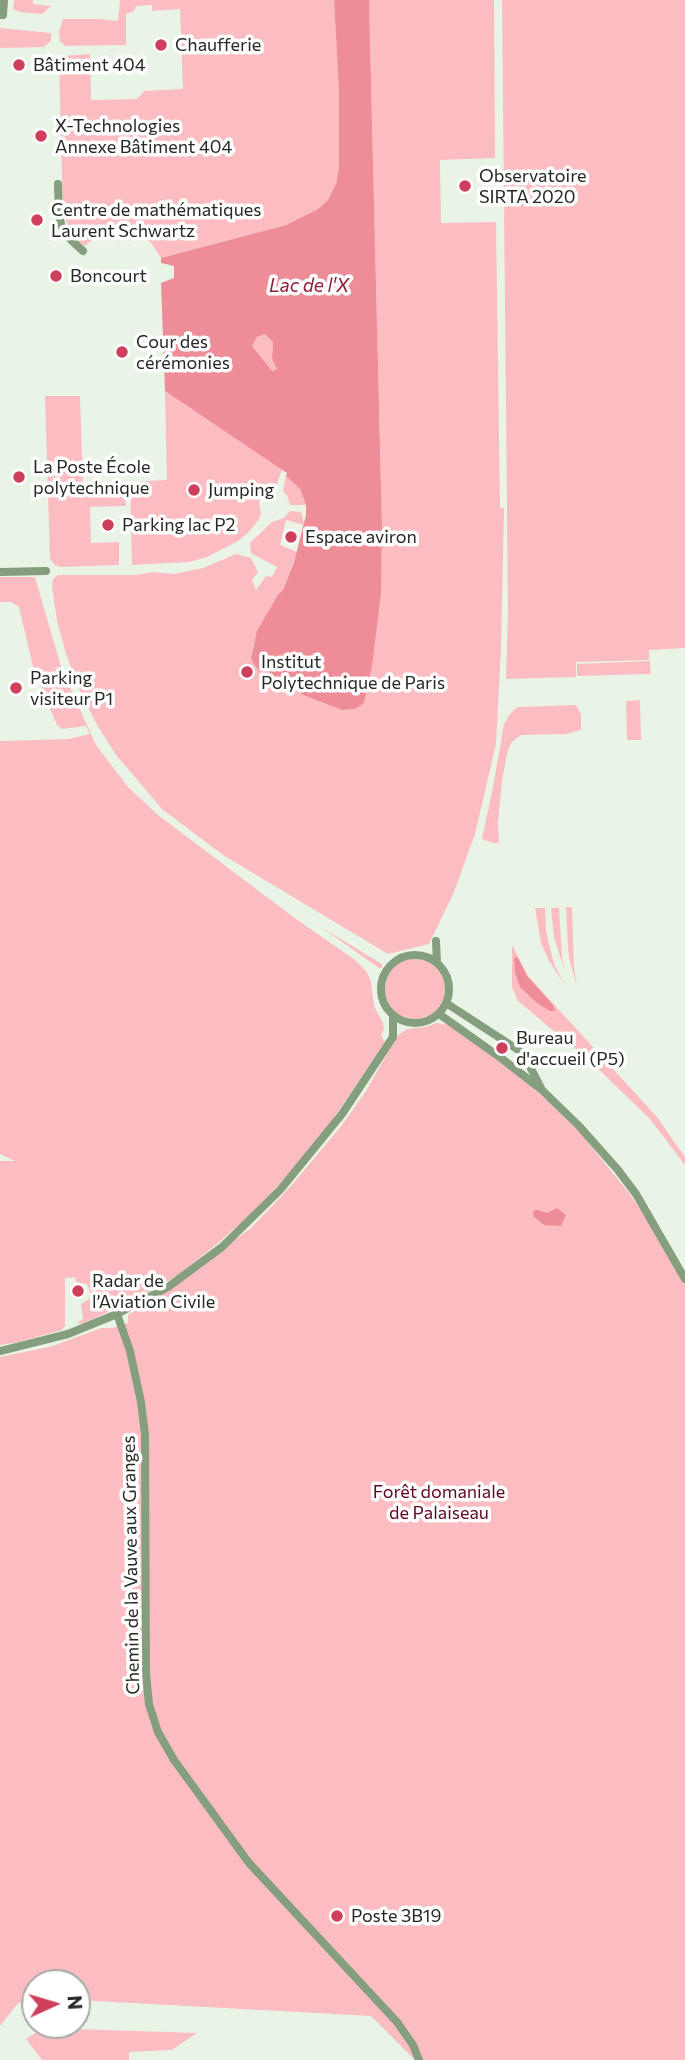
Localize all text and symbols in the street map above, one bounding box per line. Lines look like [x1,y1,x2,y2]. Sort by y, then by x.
place label: Chaufferie [175,34,261,56]
marker: Chaufferie [153,37,169,53]
place label: Bâtiment 404 [33,54,146,76]
marker: Bâtiment 404 [11,57,27,73]
place label: X-Technologies Annexe Bâtiment 404 [55,115,232,158]
marker: X-Technologies Annexe Bâtiment 404 [33,128,49,144]
place label: Observatoire SIRTA 2020 [479,165,587,208]
marker: Observatoire SIRTA 2020 [457,178,473,194]
place label: Centre de mathématiques Laurent Schwartz [51,199,261,242]
marker: Centre de mathématiques Laurent Schwartz [29,212,45,228]
place label: Boncourt [70,265,147,287]
marker: Boncourt [48,268,64,284]
water label: Lac de l'X [269,275,349,297]
place label: Cour des cérémonies [136,331,230,374]
marker: Cour des cérémonies [114,344,130,360]
place label: La Poste École polytechnique [33,456,150,498]
marker: La Poste École polytechnique [11,469,27,485]
place label: Jumping [208,479,274,501]
marker: Jumping [186,482,202,498]
place label: Parking lac P2 [122,514,235,536]
marker: Parking lac P2 [100,517,116,533]
place label: Espace aviron [305,526,417,548]
marker: Espace aviron [283,529,299,545]
place label: Institut Polytechnique de Paris [261,651,445,694]
marker: Institut Polytechnique de Paris [239,664,255,680]
place label: Parking visiteur P1 [30,667,113,710]
marker: Parking visiteur P1 [8,680,24,696]
place label: Bureau d'accueil (P5) [516,1027,625,1070]
marker: Bureau d'accueil (P5) [494,1040,510,1056]
place label: Radar de l’Aviation Civile [92,1270,215,1312]
marker: Radar de l’Aviation Civile [70,1283,86,1299]
street label: Chemin de la Vauve aux Granges [118,1435,144,1695]
park label: Forêt domaniale de Palaiseau [373,1481,505,1524]
place label: Poste 3B19 [351,1905,441,1927]
marker: Poste 3B19 [329,1908,345,1924]
north arrow [21,1969,91,2039]
text: N [63,1995,87,2011]

